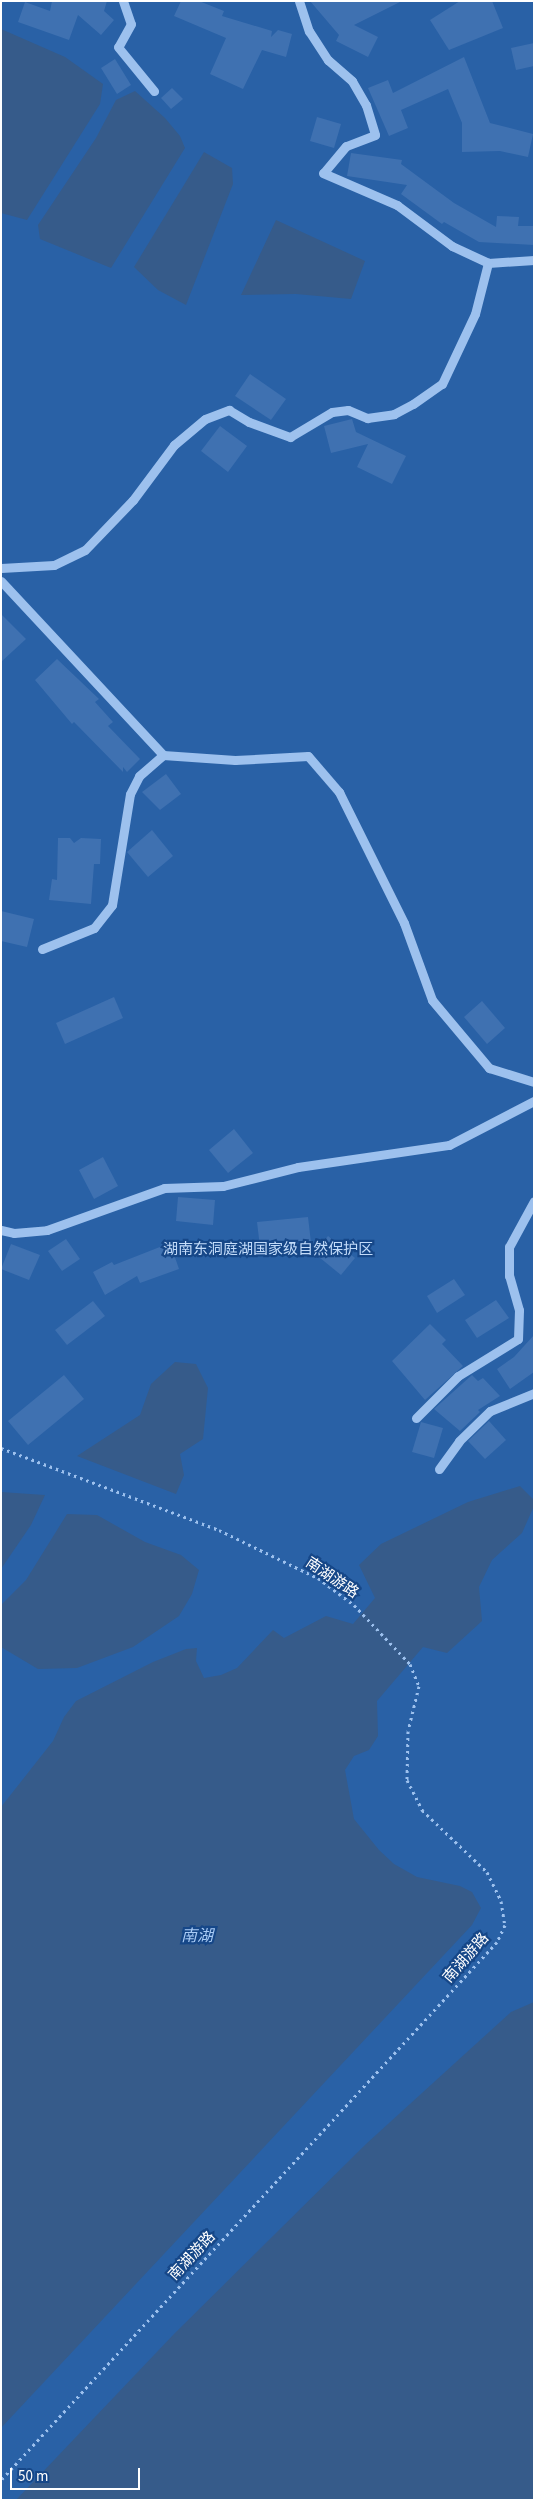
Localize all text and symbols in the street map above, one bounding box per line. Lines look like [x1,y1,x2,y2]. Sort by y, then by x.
park label: 湖南东洞庭湖国家级自然保护区 [163,1241,373,1259]
street label: 南湖游路 [302,1554,362,1602]
water label: 南湖 [181,1926,213,1946]
street label: 南湖游路 [440,1929,492,1987]
street label: 南湖游路 [165,2228,219,2284]
scale bar [12,2458,142,2490]
text: 50 m [18,2466,48,2487]

